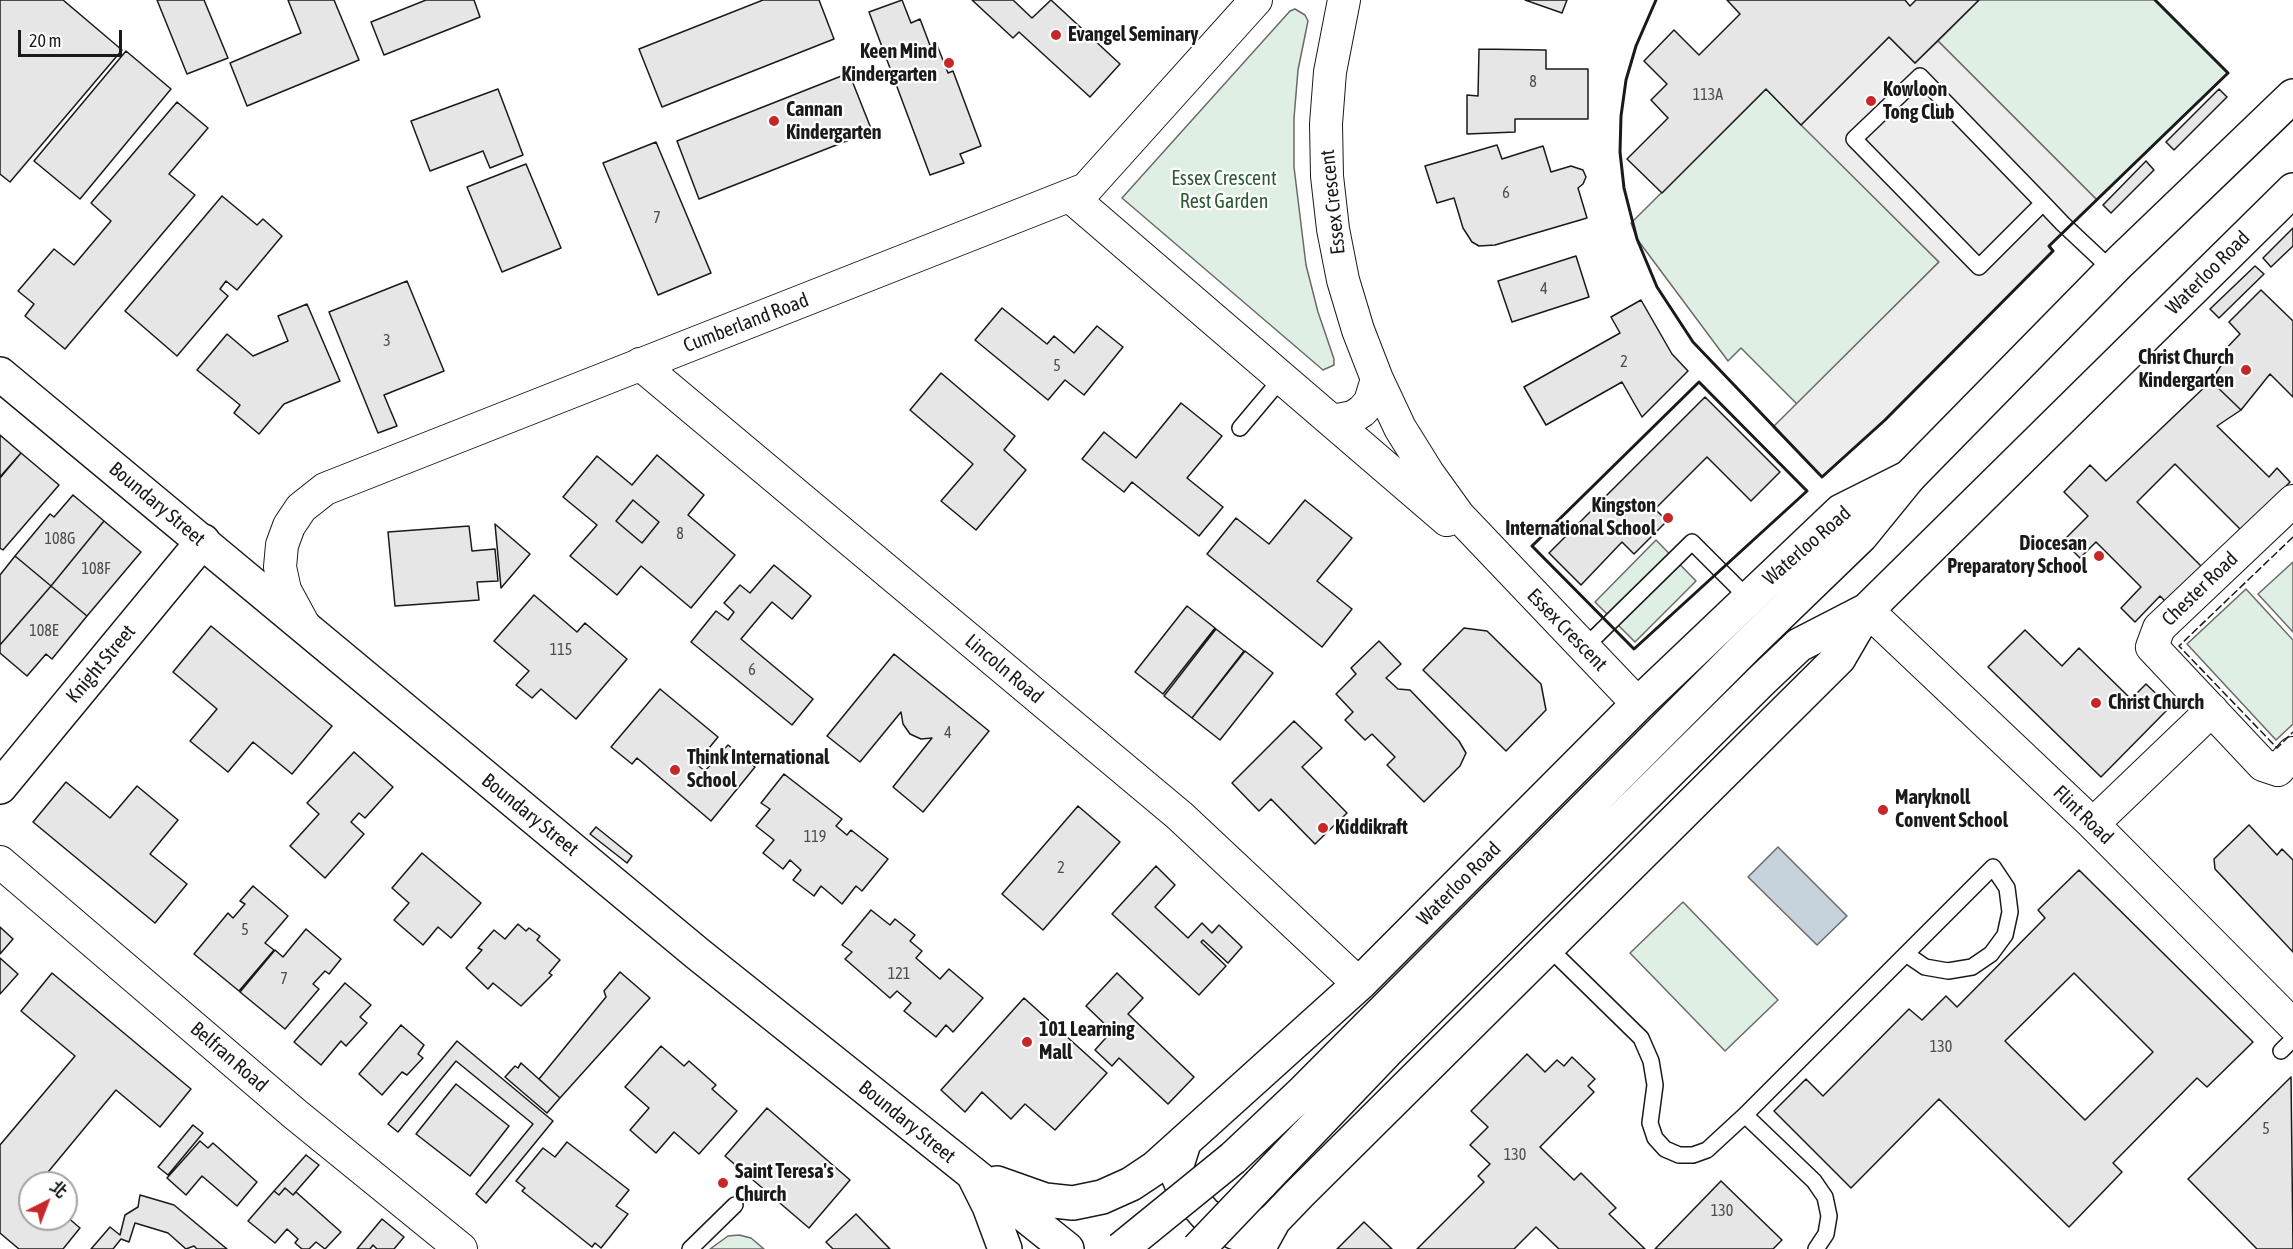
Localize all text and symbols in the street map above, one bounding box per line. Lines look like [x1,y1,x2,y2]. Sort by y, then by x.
scale bar [21,18,124,56]
place label: Evangel Seminary [1068,23,1198,47]
marker: Evangel Seminary [1049,28,1063,42]
text: 20 m [29,30,61,51]
place label: Keen Mind Kindergarten [842,40,937,87]
marker: Keen Mind Kindergarten [942,56,956,70]
house number: 8 [1529,72,1537,92]
place label: Kowloon Tong Club [1883,78,1954,125]
house number: 113A [1693,85,1723,105]
marker: Kowloon Tong Club [1864,94,1878,108]
place label: Cannan Kindergarten [786,98,881,145]
marker: Cannan Kindergarten [767,114,781,128]
street label: Essex Crescent [1316,148,1350,256]
park label: Essex Crescent Rest Garden [1171,167,1277,214]
house number: 6 [1502,183,1510,203]
house number: 7 [653,208,661,228]
street label: Waterloo Road [2161,226,2255,320]
house number: 4 [1540,279,1548,299]
street label: Cumberland Road [680,288,812,358]
house number: 3 [383,331,391,351]
place label: Christ Church Kindergarten [2138,346,2234,393]
house number: 2 [1620,352,1628,372]
house number: 5 [1053,356,1061,376]
marker: Christ Church Kindergarten [2239,363,2253,377]
street label: Boundary Street [104,457,210,551]
place label: Kingston International School [1505,494,1656,541]
street label: Waterloo Road [1758,501,1856,591]
marker: Kingston International School [1661,511,1675,525]
house number: 8 [676,524,684,544]
house number: 108G [44,529,76,549]
place label: Diocesan Preparatory School [1947,532,2087,579]
street label: Chester Road [2157,547,2243,631]
marker: Diocesan Preparatory School [2092,549,2106,563]
house number: 108F [81,559,111,579]
street label: Essex Crescent [1522,584,1612,676]
street label: Knight Street [61,620,141,708]
house number: 108E [29,621,59,641]
street label: Lincoln Road [960,629,1048,709]
house number: 115 [550,640,572,660]
house number: 6 [748,660,756,680]
place label: Christ Church [2108,691,2204,715]
marker: Christ Church [2089,696,2103,710]
house number: 4 [944,723,952,743]
place label: Think International School [687,746,829,793]
marker: Think International School [668,763,682,777]
street label: Boundary Street [477,769,583,861]
street label: Flint Road [2048,781,2118,849]
place label: Maryknoll Convent School [1895,786,2008,833]
marker: Maryknoll Convent School [1876,803,1890,817]
place label: Kiddikraft [1335,816,1408,840]
marker: Kiddikraft [1316,821,1330,835]
house number: 119 [804,827,826,847]
street label: Waterloo Road [1412,837,1506,931]
house number: 2 [1057,858,1065,878]
house number: 5 [241,920,249,940]
house number: 121 [888,964,910,984]
house number: 7 [280,969,288,989]
street label: Belfran Road [185,1017,273,1097]
place label: 101 Learning Mall [1039,1018,1135,1065]
marker: 101 Learning Mall [1020,1035,1034,1049]
house number: 130 [1930,1037,1952,1057]
street label: Boundary Street [854,1076,960,1168]
house number: 5 [2262,1119,2270,1139]
house number: 130 [1504,1145,1526,1165]
place label: Saint Teresa's Church [735,1160,834,1207]
north arrow [18,1171,78,1231]
marker: Saint Teresa's Church [716,1176,730,1190]
text: 北 [47,1177,71,1201]
house number: 130 [1711,1201,1733,1221]

